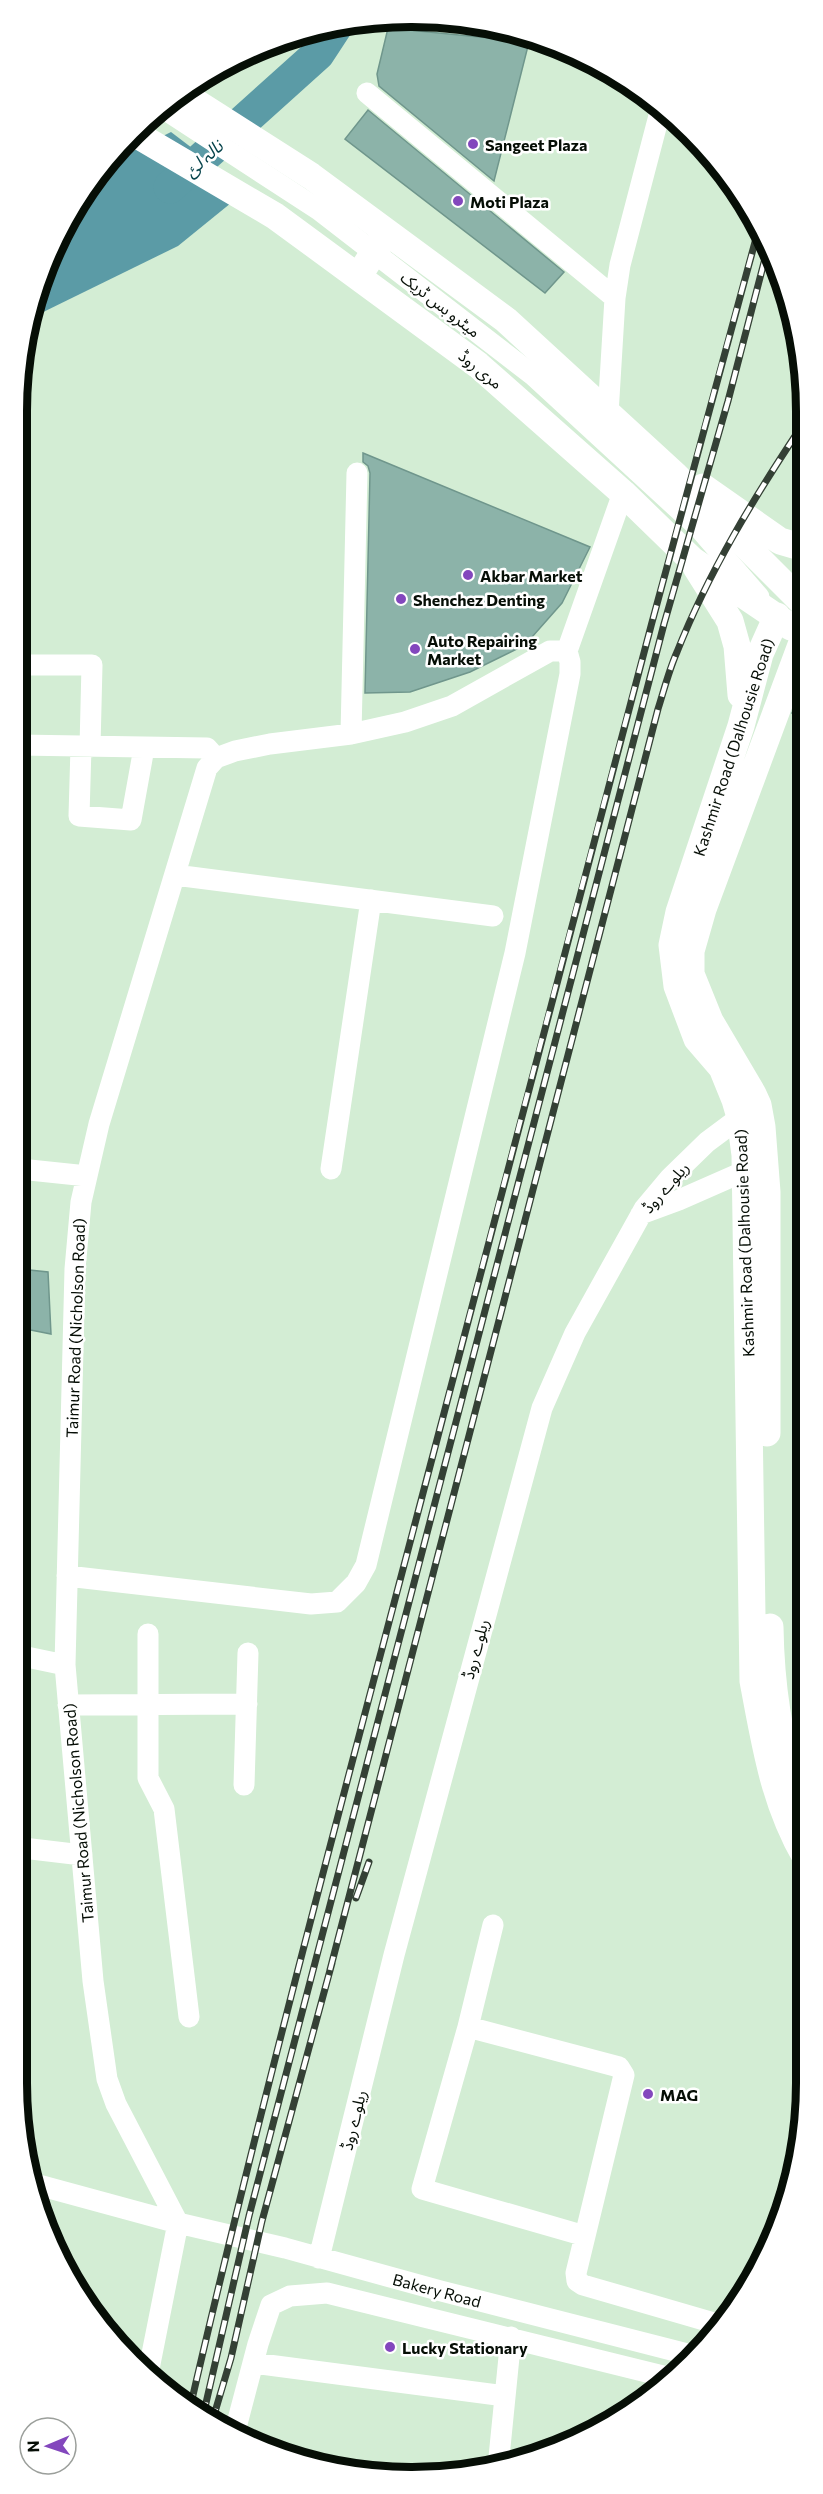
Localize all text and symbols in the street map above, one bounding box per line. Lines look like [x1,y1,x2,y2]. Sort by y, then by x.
water label: نالہ لئ [179,133,229,182]
place label: Sangeet Plaza [485,135,587,154]
marker: Sangeet Plaza [466,137,480,151]
place label: Moti Plaza [470,192,549,211]
marker: Moti Plaza [451,194,465,208]
street label: میٹرو بس ٹریک [397,267,485,342]
street label: مری روڈ [455,346,507,393]
place label: Akbar Market [480,566,583,585]
marker: Akbar Market [461,568,475,582]
place label: Shenchez Denting [413,590,545,609]
marker: Shenchez Denting [394,592,408,606]
place label: Auto Repairing Market [427,631,537,668]
street label: Kashmir Road (Dalhousie Road) [689,636,777,858]
marker: Auto Repairing Market [408,642,422,656]
street label: Kashmir Road (Dalhousie Road) [731,1129,757,1357]
street label: ریلوے روڈ [638,1158,693,1217]
street label: Taimur Road (Nicholson Road) [62,1218,88,1438]
street label: ریلوے روڈ [458,1617,493,1681]
street label: Taimur Road (Nicholson Road) [59,1703,97,1923]
place label: MAG [660,2085,698,2104]
marker: MAG [641,2087,655,2101]
street label: ریلوے روڈ [336,2088,371,2152]
street label: Bakery Road [391,2269,483,2311]
place label: Lucky Stationary [402,2338,528,2357]
marker: Lucky Stationary [383,2340,397,2354]
north arrow [18,2416,78,2476]
text: N [23,2440,42,2453]

